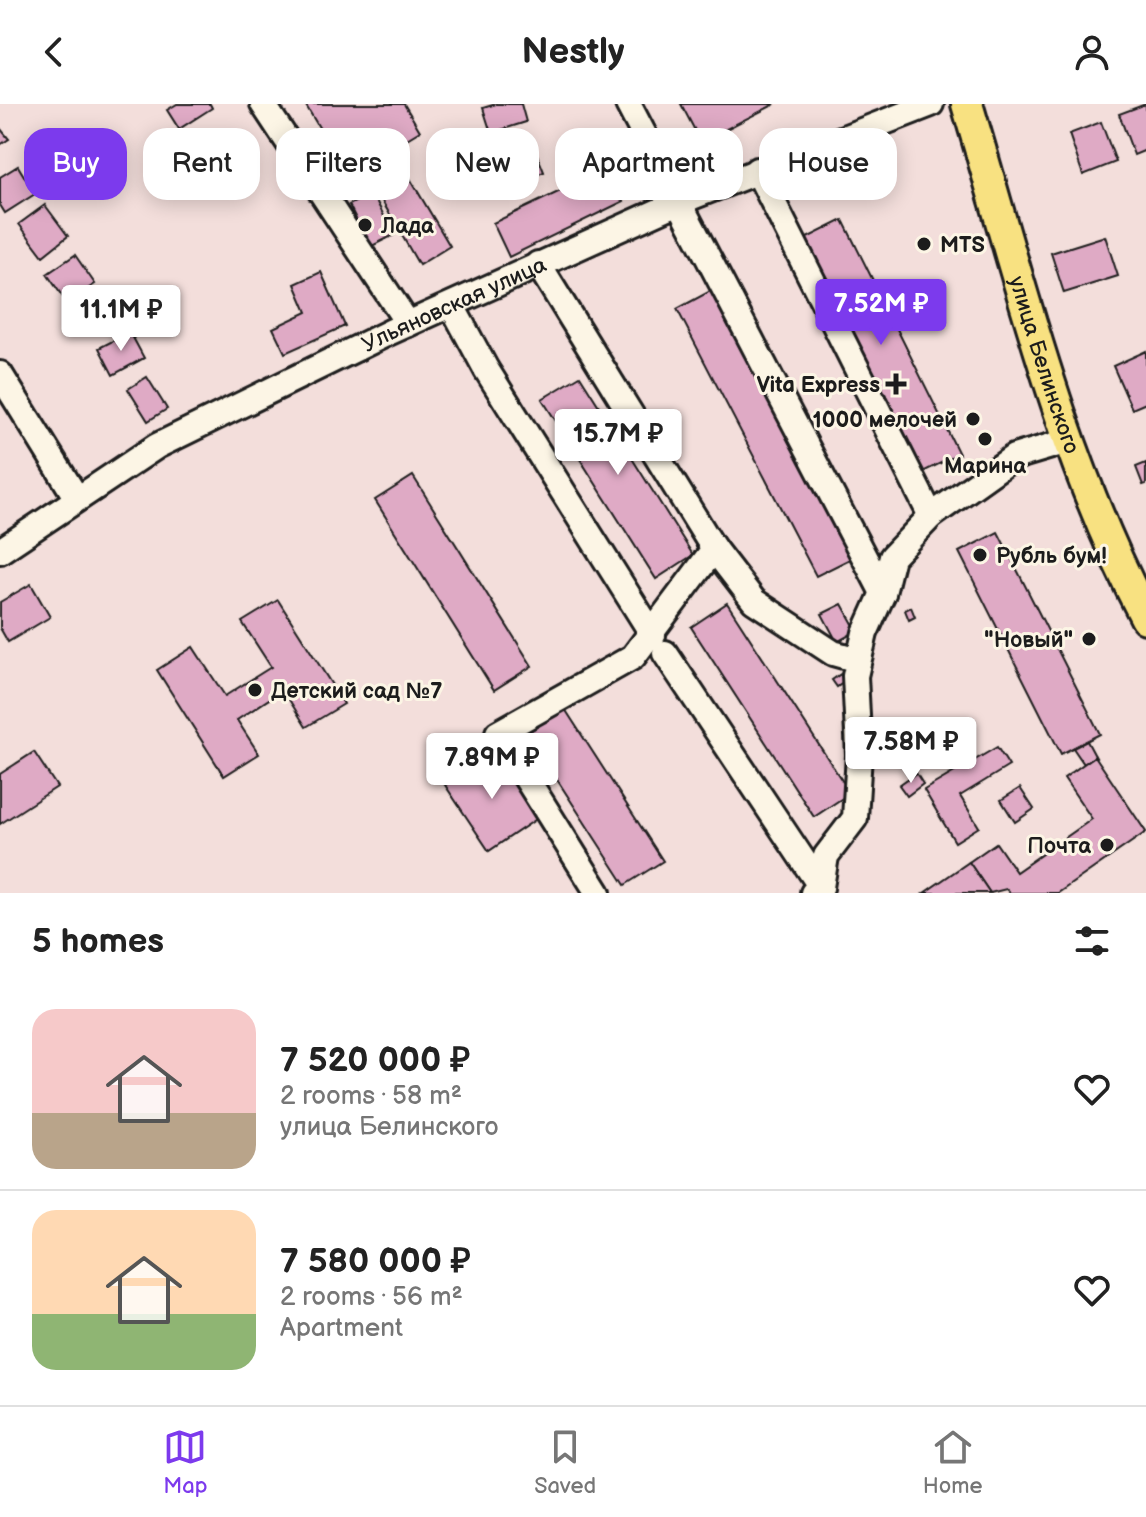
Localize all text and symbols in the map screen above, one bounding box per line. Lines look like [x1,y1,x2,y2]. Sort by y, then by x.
icon: back [32,30,76,74]
icon: person [1070,30,1114,74]
text: Nestly [522,31,625,74]
chip: Buy [24,128,127,200]
chip: Rent [143,128,260,200]
chip: Filters [276,128,410,200]
chip: New [426,128,539,200]
chip: Apartment [555,128,743,200]
chip: House [759,128,897,200]
place label: Лада [380,213,434,240]
marker: Лада [356,216,374,234]
place label: MTS [940,232,985,259]
marker: MTS [915,235,933,253]
street label: Ульяновская улица [358,251,551,359]
street label: улица Белинского [1003,273,1085,457]
pin: 7.52M ₽ [807,279,955,347]
pin: 11.1M ₽ [47,285,195,353]
text: 7.52M ₽ [833,289,929,320]
text: 11.1M ₽ [79,295,163,326]
place label: Vita Express [757,372,880,399]
marker: Vita Express [887,375,905,393]
place label: 1000 мелочей [812,407,957,434]
pin: 15.7M ₽ [544,409,692,477]
marker: 1000 мелочей [964,410,982,428]
text: 15.7M ₽ [573,419,663,450]
marker: Марина [976,430,994,448]
place label: Марина [944,453,1026,480]
place label: Рубль бум! [996,543,1107,570]
marker: Рубль бум! [971,546,989,564]
place label: "Новый" [984,627,1073,654]
marker: "Новый" [1080,630,1098,648]
place label: Детский сад №7 [271,678,442,705]
marker: Детский сад №7 [246,681,264,699]
pin: 7.58M ₽ [837,717,985,785]
text: 7.58M ₽ [863,727,959,758]
pin: 7.89M ₽ [418,733,566,801]
text: 7.89M ₽ [444,743,540,774]
place label: Почта [1027,833,1091,860]
marker: Почта [1098,836,1116,854]
icon: filters [1070,919,1114,963]
text: 5 homes [32,921,164,962]
text: 7 520 000 ₽ [280,1040,470,1081]
icon: home [96,1041,192,1137]
icon: heart [1070,1067,1114,1111]
text: 2 rooms · 58 m² [280,1081,462,1112]
text: улица Белинского [280,1112,498,1143]
text: 7 580 000 ₽ [280,1241,471,1282]
icon: home [96,1242,192,1338]
icon: heart [1070,1268,1114,1312]
text: 2 rooms · 56 m² [280,1282,463,1313]
text: Apartment [280,1313,403,1344]
tab: Map [163,1425,208,1500]
tab: Saved [534,1425,596,1500]
tab: Home [923,1425,983,1500]

